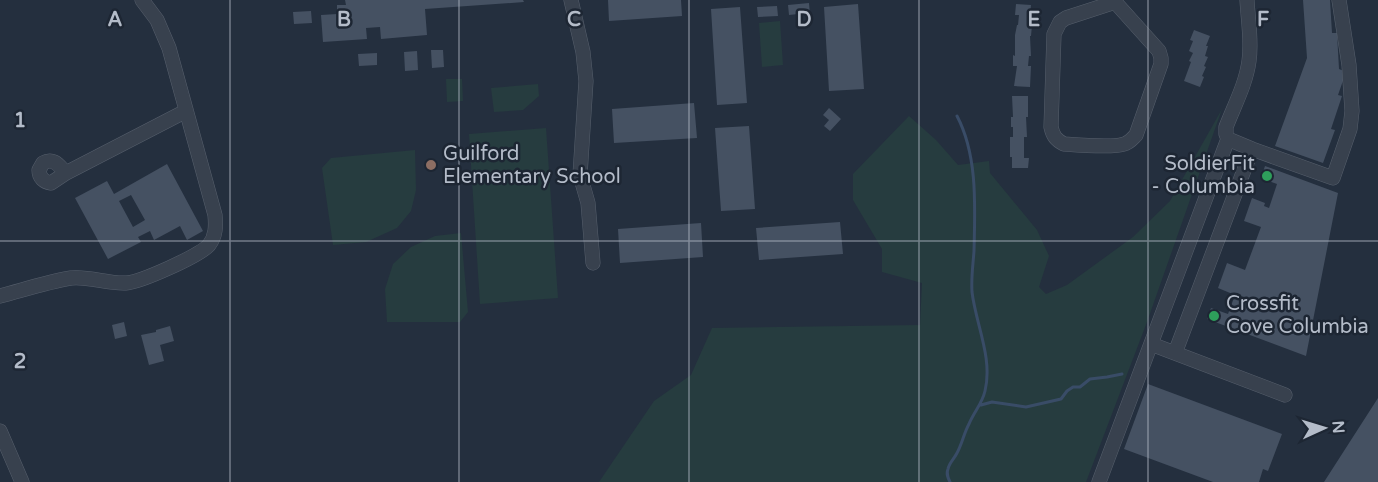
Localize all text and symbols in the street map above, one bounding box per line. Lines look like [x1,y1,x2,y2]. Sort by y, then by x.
text: A [108,8,123,32]
text: B [337,8,351,32]
text: C [567,8,581,32]
text: D [796,8,812,32]
text: E [1028,8,1041,32]
text: F [1257,8,1269,32]
text: 1 [14,109,26,133]
place label: Guilford Elementary School [443,142,621,189]
place label: SoldierFit - Columbia [1152,152,1255,199]
marker: Guilford Elementary School [424,158,438,172]
marker: SoldierFit - Columbia [1260,169,1274,183]
place label: Crossfit Cove Columbia [1226,292,1369,339]
marker: Crossfit Cove Columbia [1207,309,1221,323]
text: 2 [14,350,26,374]
north arrow [1294,398,1354,458]
text: N [1328,420,1348,434]

